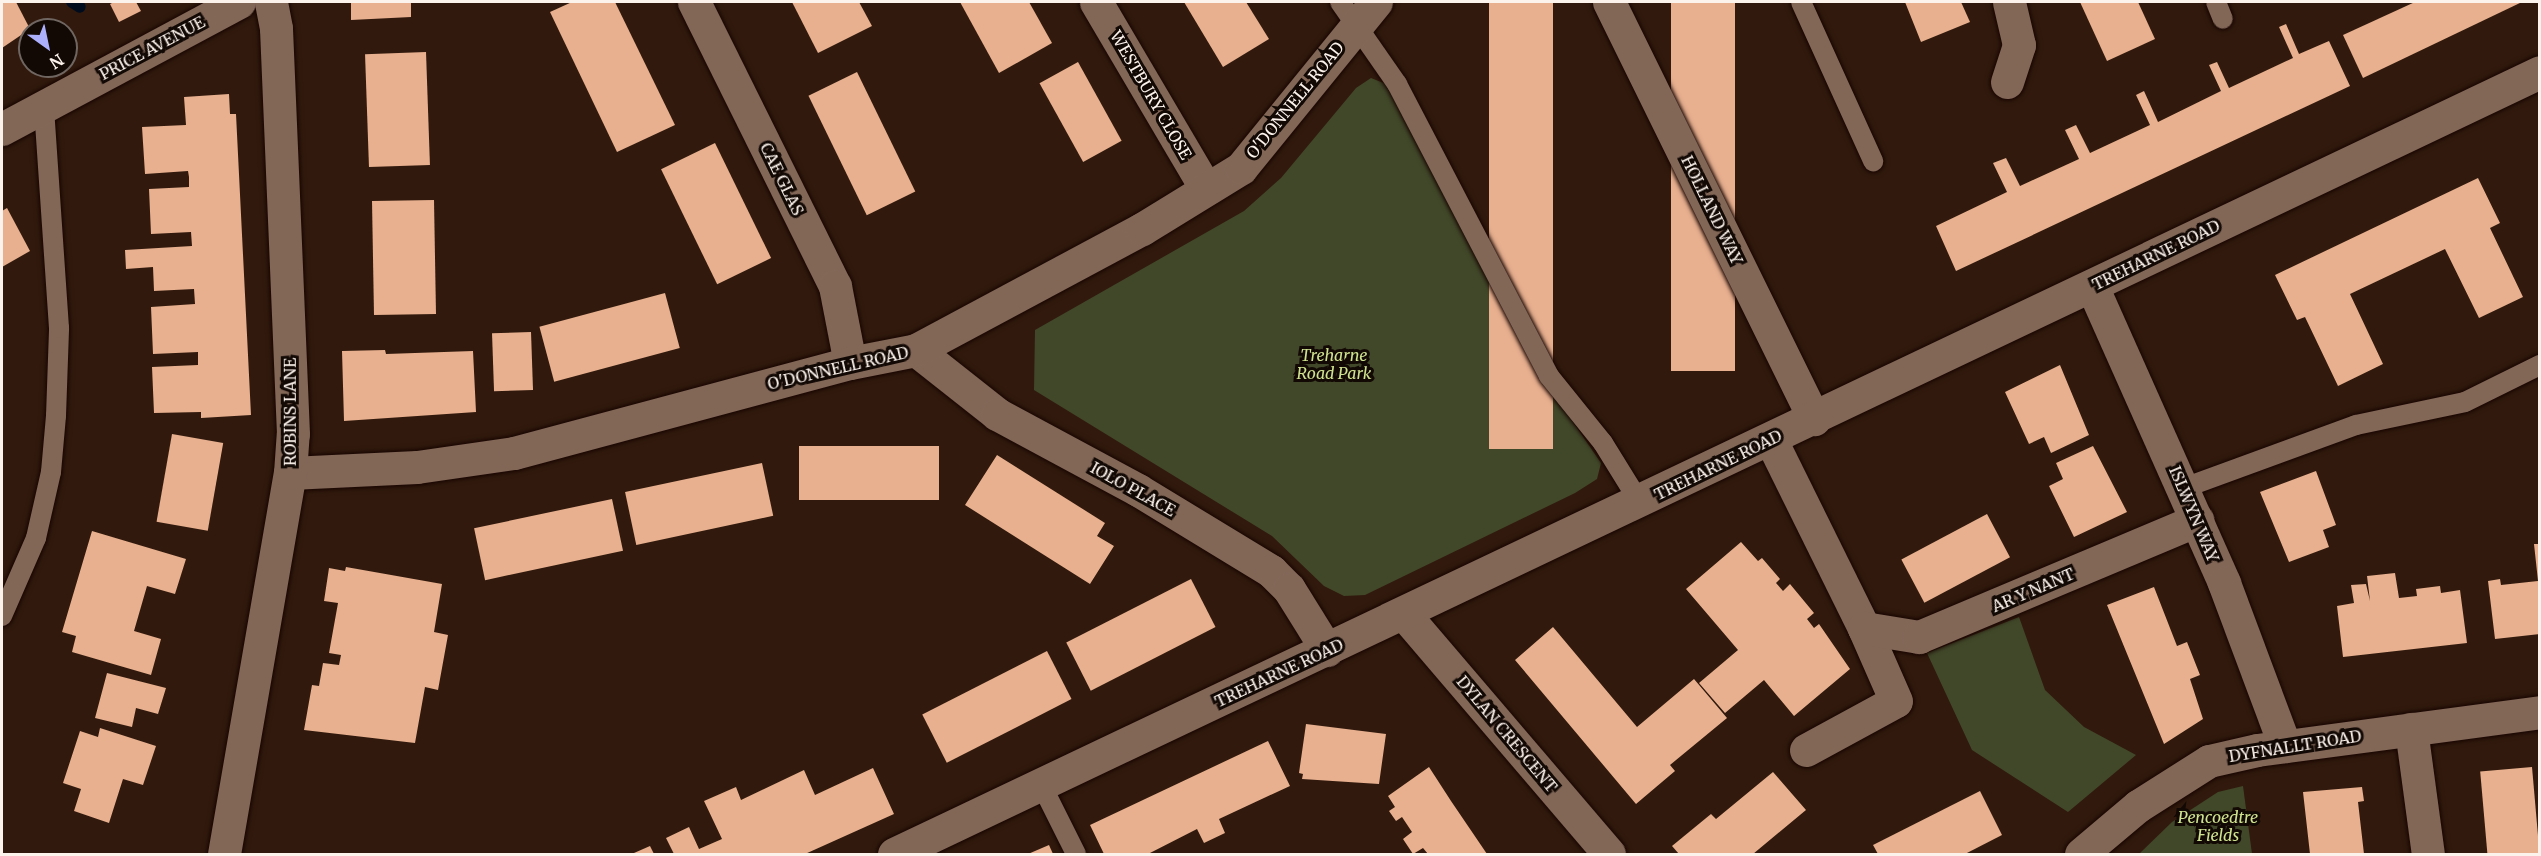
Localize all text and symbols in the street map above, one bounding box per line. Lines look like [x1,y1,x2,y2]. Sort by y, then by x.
street label: PRICE AVENUE [96,12,208,84]
north arrow [18,18,78,78]
street label: WESTBURY CLOSE [1106,27,1196,163]
street label: O'DONNELL ROAD [1242,38,1348,162]
text: N [46,50,67,73]
street label: CAE GLAS [756,140,808,218]
street label: HOLLAND WAY [1677,152,1747,268]
street label: TREHARNE ROAD [2089,216,2223,294]
street label: O'DONNELL ROAD [766,342,910,394]
park label: Treharne Road Park [1297,345,1371,383]
street label: ROBINS LANE [280,358,300,466]
street label: TREHARNE ROAD [1651,426,1785,504]
street label: IOLO PLACE [1087,458,1179,520]
street label: ISLWYN WAY [2165,463,2223,565]
street label: AR Y NANT [1989,564,2077,616]
street label: TREHARNE ROAD [1212,635,1346,711]
street label: DYLAN CRESCENT [1453,672,1561,796]
street label: DYFNALLT ROAD [2227,726,2363,766]
park label: Pencoedtre Fields [2178,807,2258,845]

